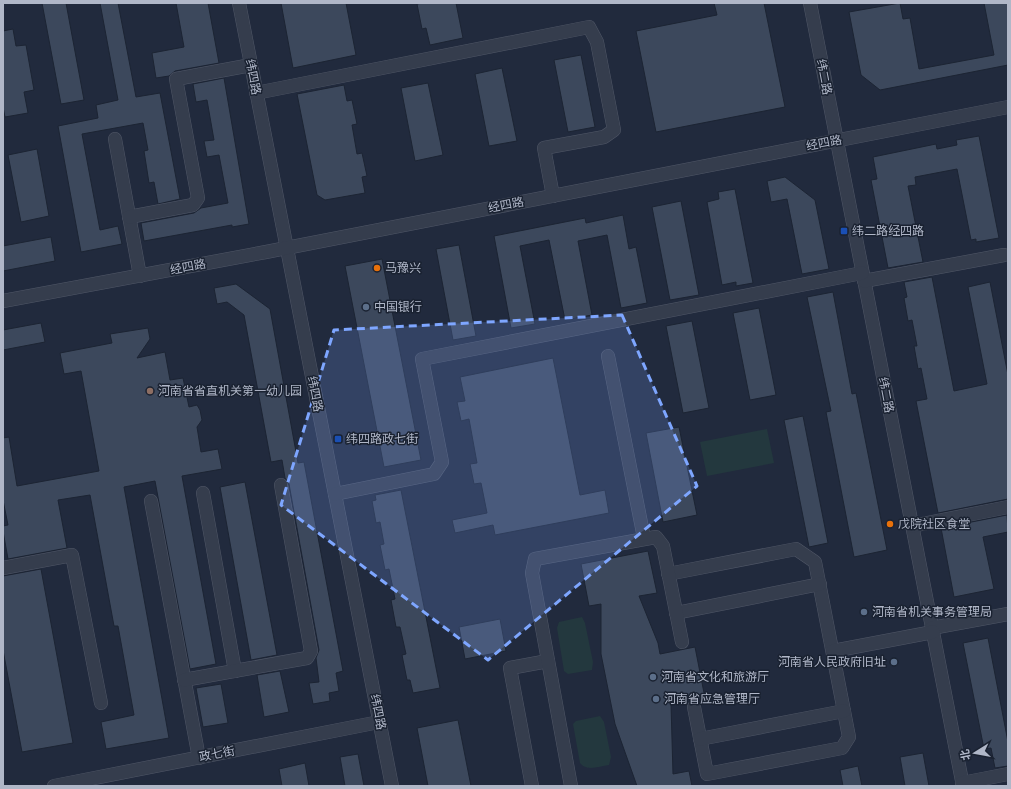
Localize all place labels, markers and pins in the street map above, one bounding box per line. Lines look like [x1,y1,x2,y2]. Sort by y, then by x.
place label: 纬二路经四路 [852,223,924,238]
marker: 纬二路经四路 [839,226,849,236]
place label: 马豫兴 [385,260,421,275]
marker: 马豫兴 [372,263,382,273]
place label: 中国银行 [374,299,422,314]
marker: 中国银行 [361,302,371,312]
place label: 河南省省直机关第一幼儿园 [158,383,302,398]
marker: 河南省省直机关第一幼儿园 [145,386,155,396]
place label: 纬四路政七街 [346,431,418,446]
marker: 纬四路政七街 [333,434,343,444]
place label: 戊院社区食堂 [898,516,970,531]
marker: 戊院社区食堂 [885,519,895,529]
place label: 河南省机关事务管理局 [872,604,992,619]
marker: 河南省机关事务管理局 [859,607,869,617]
place label: 河南省人民政府旧址 [778,654,886,669]
marker: 河南省人民政府旧址 [889,657,899,667]
place label: 河南省文化和旅游厅 [661,669,769,684]
marker: 河南省文化和旅游厅 [648,672,658,682]
place label: 河南省应急管理厅 [664,691,760,706]
marker: 河南省应急管理厅 [651,694,661,704]

